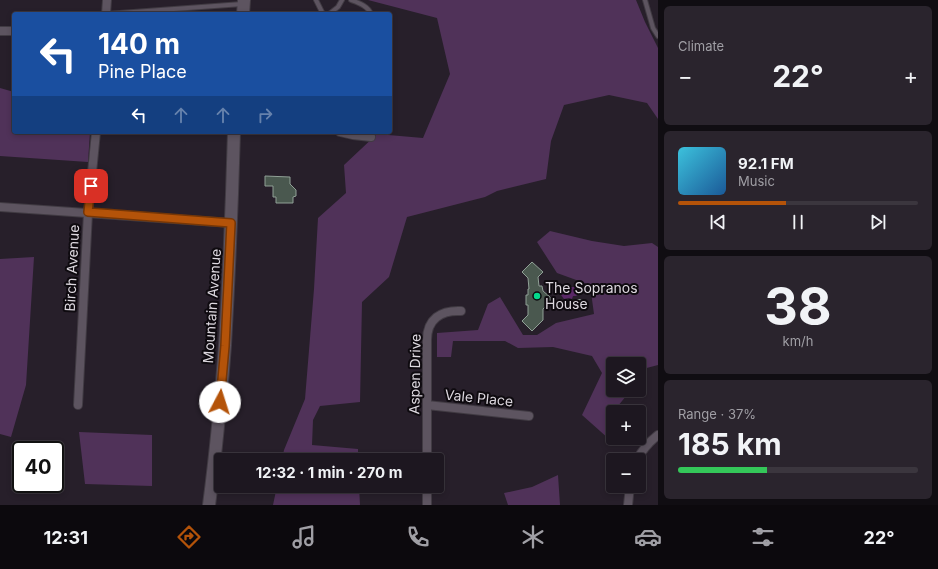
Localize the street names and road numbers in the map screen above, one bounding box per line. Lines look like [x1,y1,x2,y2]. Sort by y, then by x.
street label: Birch Avenue [61,224,82,312]
street label: Mountain Avenue [199,248,224,364]
street label: Aspen Drive [405,333,424,415]
street label: Vale Place [444,385,514,410]

